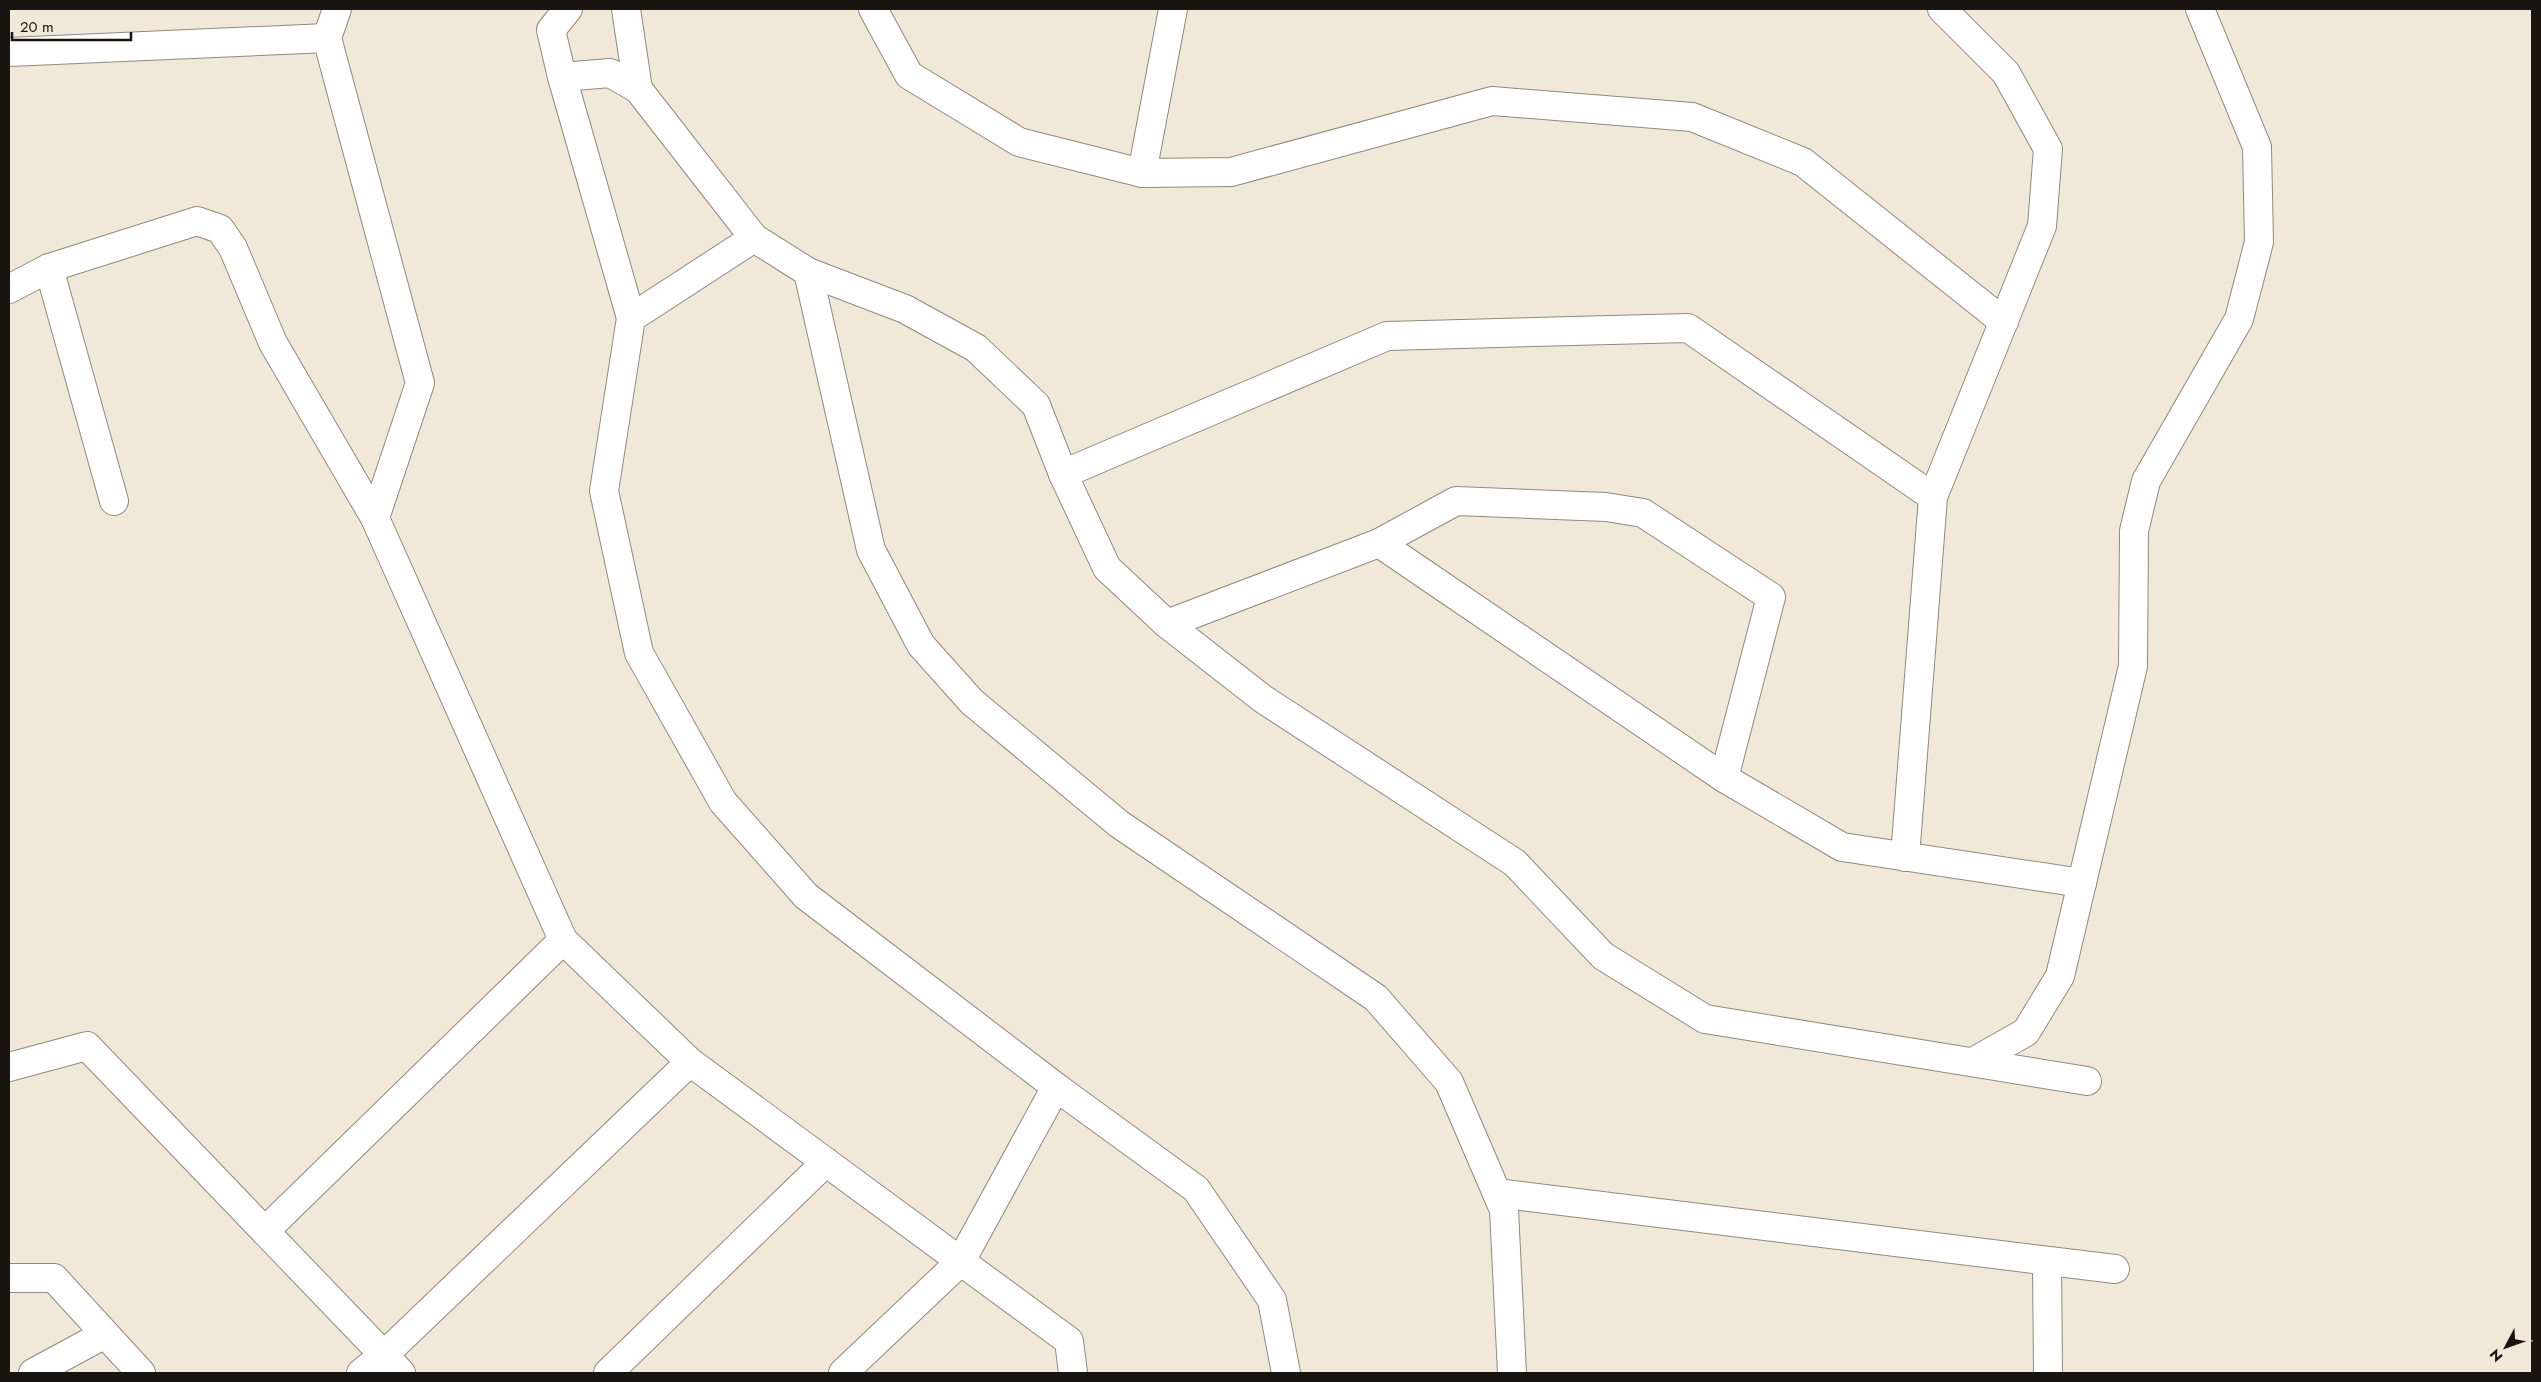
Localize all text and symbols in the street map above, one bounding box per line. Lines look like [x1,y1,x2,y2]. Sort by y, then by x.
scale bar [12,10,131,42]
text: 20 m [20,16,54,38]
north arrow [2481,1322,2531,1372]
text: N [2485,1345,2507,1366]

